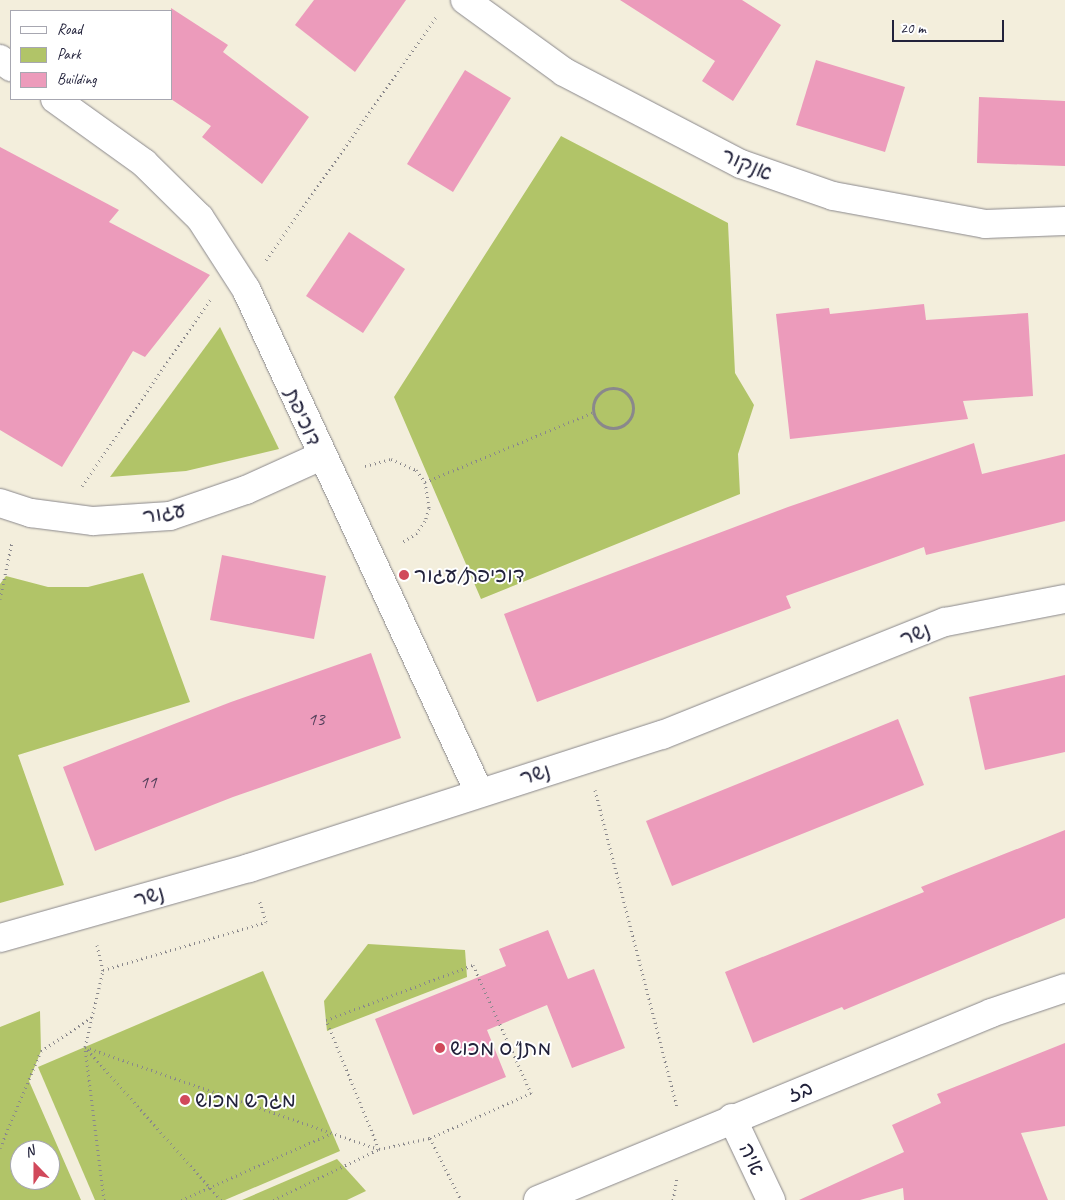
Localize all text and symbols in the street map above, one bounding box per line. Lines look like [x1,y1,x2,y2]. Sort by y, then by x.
legend [10,10,172,100]
scale bar [895,10,1008,42]
text: 20 m [900,19,926,38]
text: Road [57,20,82,39]
text: Park [57,45,81,64]
text: Building [57,70,96,89]
street label: אנקור [718,142,776,186]
street label: דוכיפת [279,384,327,450]
street label: עגור [141,497,187,529]
place label: דוכיפת/עגור [414,562,525,588]
marker: דוכיפת/עגור [398,569,410,581]
street label: נשר [896,617,934,651]
house number: 13 [307,709,325,731]
street label: נשר [517,757,553,791]
house number: 11 [139,772,157,794]
street label: נשר [131,880,167,912]
place label: מתנ"ס מכוש [450,1035,551,1061]
marker: מתנ"ס מכוש [434,1042,446,1054]
street label: בז [784,1075,816,1107]
place label: מגרש מכוש [195,1087,296,1113]
marker: מגרש מכוש [179,1094,191,1106]
street label: איה [734,1139,770,1179]
north arrow [10,1140,60,1190]
text: N [22,1142,37,1161]

